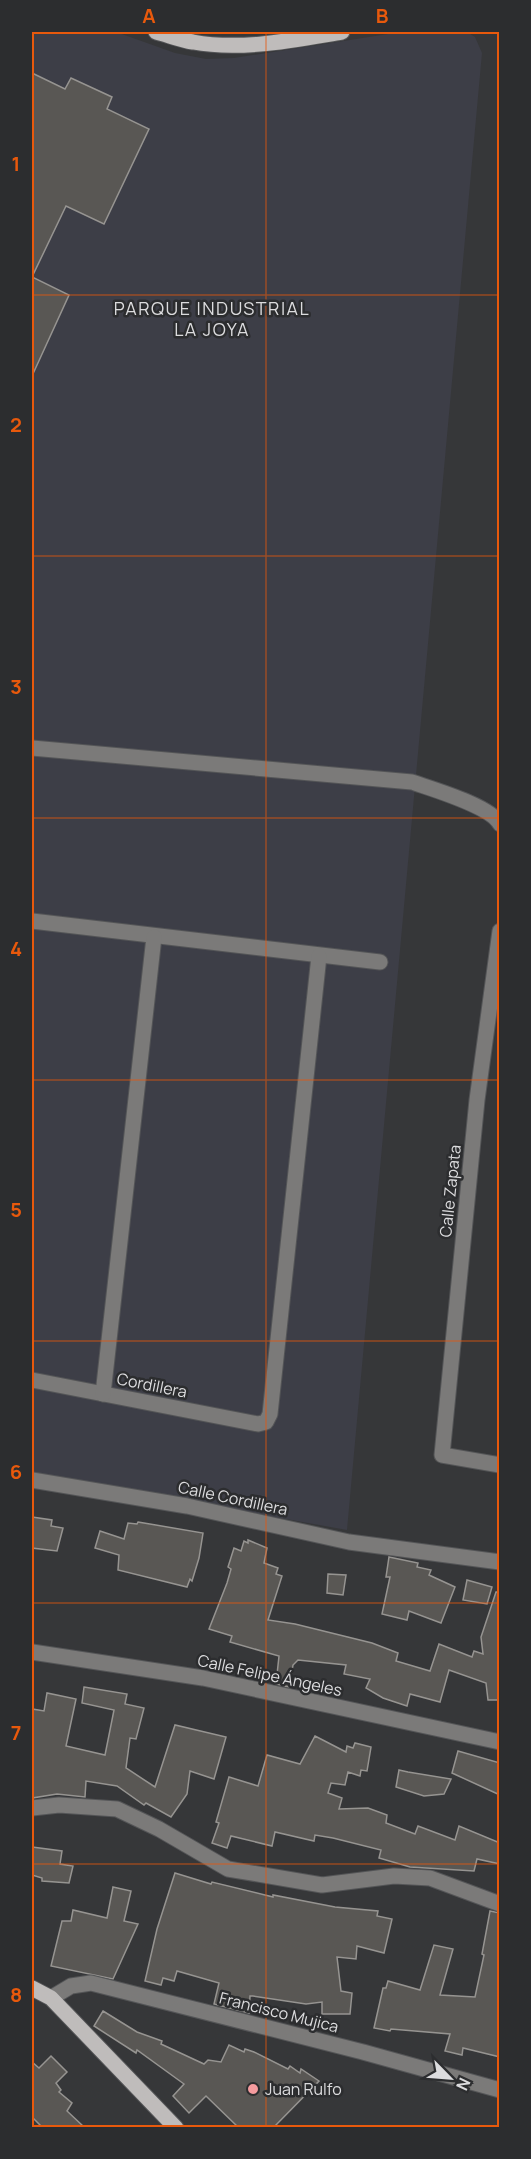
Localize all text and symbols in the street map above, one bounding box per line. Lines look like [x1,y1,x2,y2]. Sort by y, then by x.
text: A [142,2,156,29]
text: B [376,2,389,29]
text: 1 [12,150,20,177]
district label: PARQUE INDUSTRIAL LA JOYA [114,296,310,341]
text: 2 [10,411,22,438]
text: 3 [10,673,22,700]
text: 4 [10,935,22,962]
street label: Calle Zapata [434,1144,466,1238]
text: 5 [10,1196,22,1223]
street label: Cordillera [115,1367,189,1403]
text: 6 [10,1458,22,1485]
street label: Calle Cordillera [176,1476,290,1520]
street label: Calle Felipe Ángeles [196,1649,344,1701]
text: 7 [11,1719,21,1746]
text: 8 [10,1981,22,2008]
street label: Francisco Mujica [217,1987,341,2037]
north arrow [420,2048,480,2108]
text: N [451,2074,476,2094]
place label: Juan Rulfo [265,2078,342,2100]
marker: Juan Rulfo [246,2082,260,2096]

